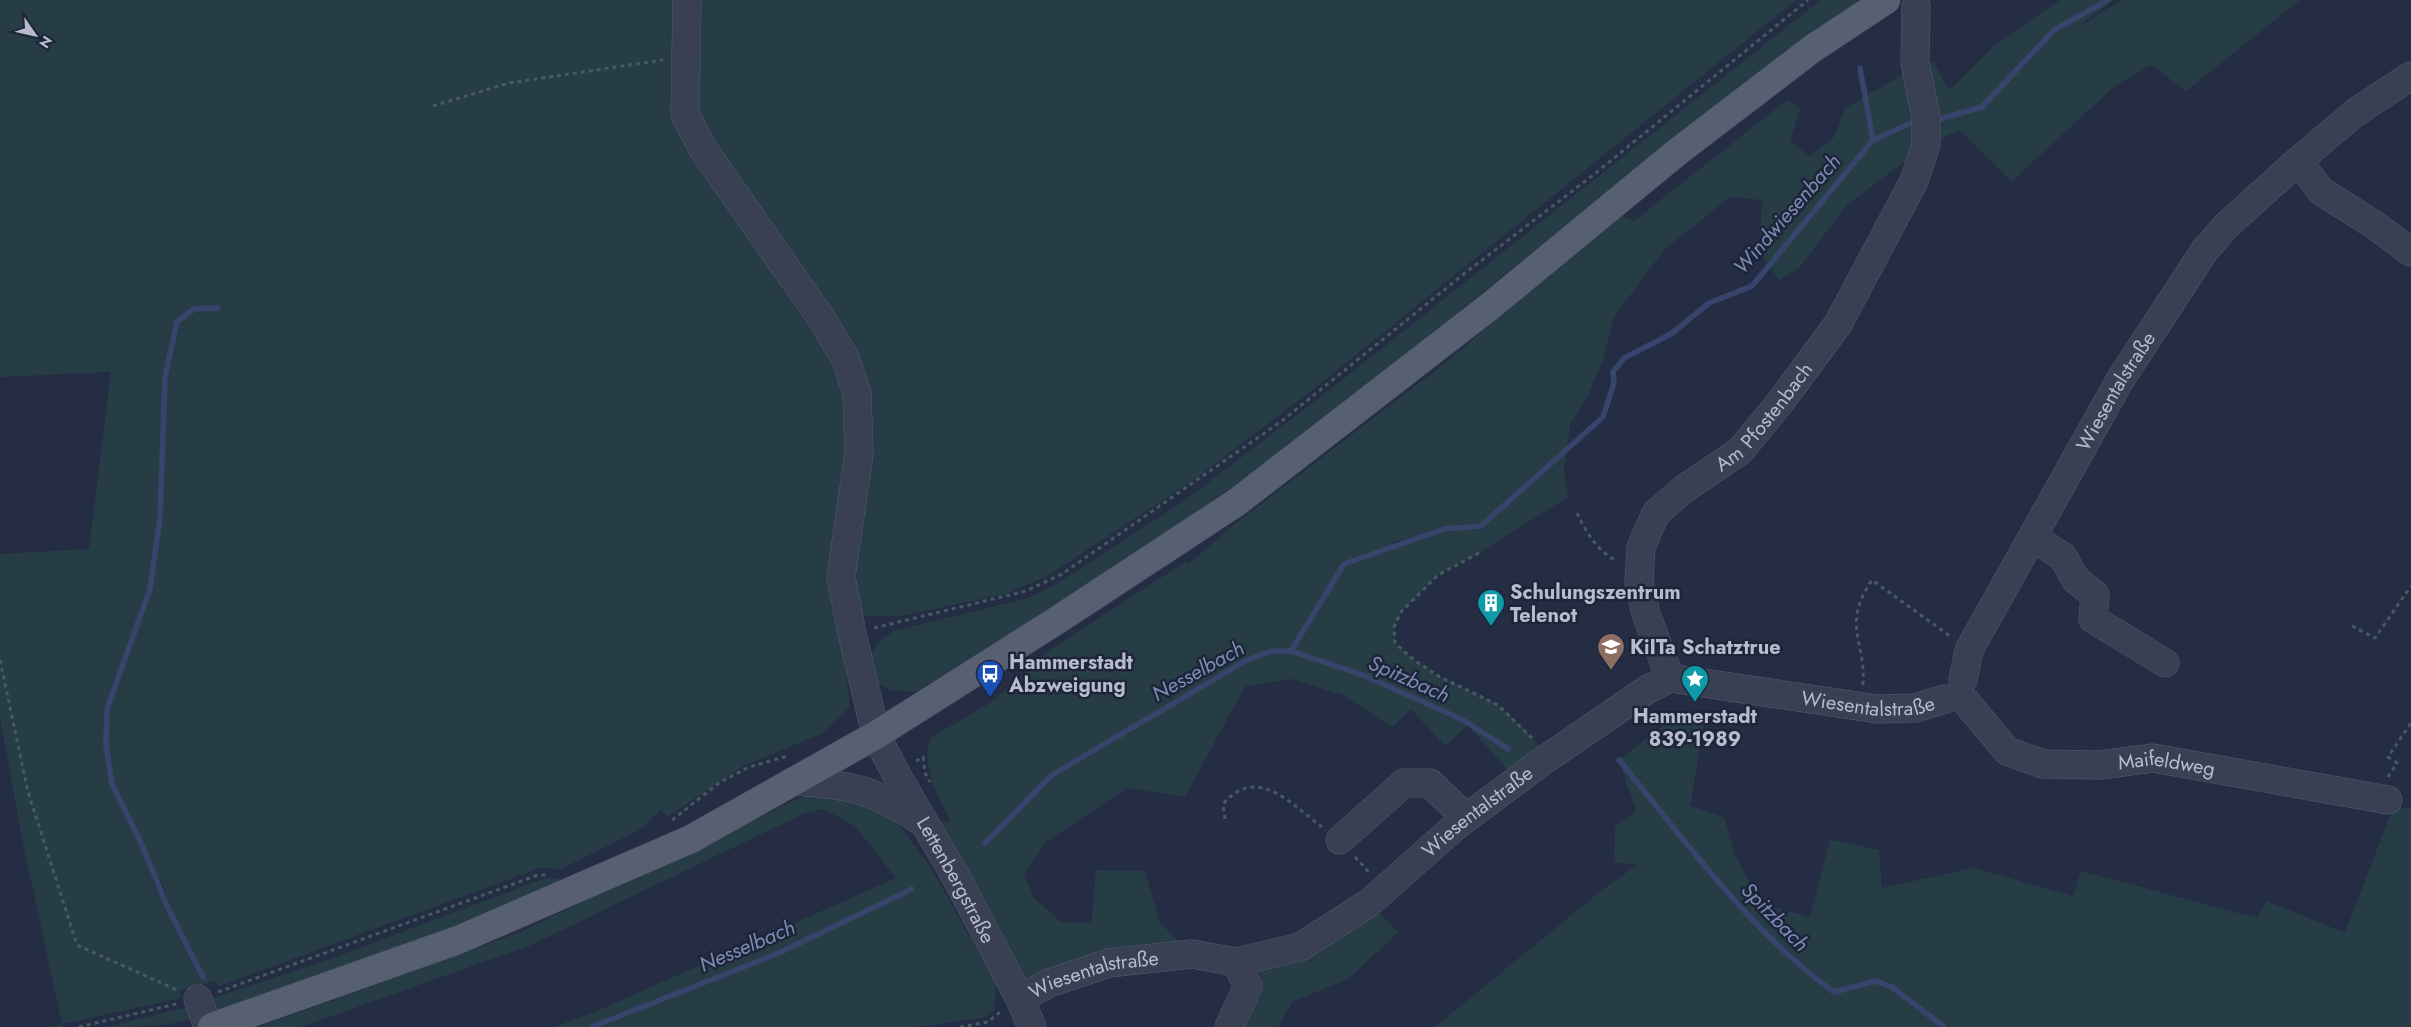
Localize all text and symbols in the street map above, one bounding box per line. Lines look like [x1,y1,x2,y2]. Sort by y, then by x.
north arrow [10,10,60,60]
text: N [34,32,57,52]
water label: Windwiesenbach [1726,147,1848,281]
street label: Wiesentalstraße [2069,326,2163,456]
street label: Am Pfostenbach [1709,356,1820,479]
place label: Schulungszentrum Telenot [1510,578,1681,630]
building icon: Schulungszentrum Telenot [1476,588,1506,627]
school or university icon: KiITa Schatztrue [1596,632,1626,671]
water label: Nesselbach [1146,633,1250,709]
place label: KiITa Schatztrue [1630,633,1781,662]
place label: Hammerstadt Abzweigung [1008,648,1134,700]
water label: Spitzbach [1364,648,1454,710]
bus stop icon: Hammerstadt Abzweigung [975,659,1005,698]
place icon: Hammerstadt 839-1989 [1680,664,1710,703]
street label: Wiesentalstraße [1799,684,1938,724]
place label: Hammerstadt 839-1989 [1633,702,1758,754]
street label: Maifeldweg [2116,744,2217,784]
street label: Wiesentalstraße [1416,759,1539,865]
street label: Lettenbergstraße [909,812,1002,948]
water label: Spitzbach [1734,876,1816,958]
water label: Nesselbach [694,912,800,980]
street label: Wiesentalstraße [1024,944,1160,1006]

